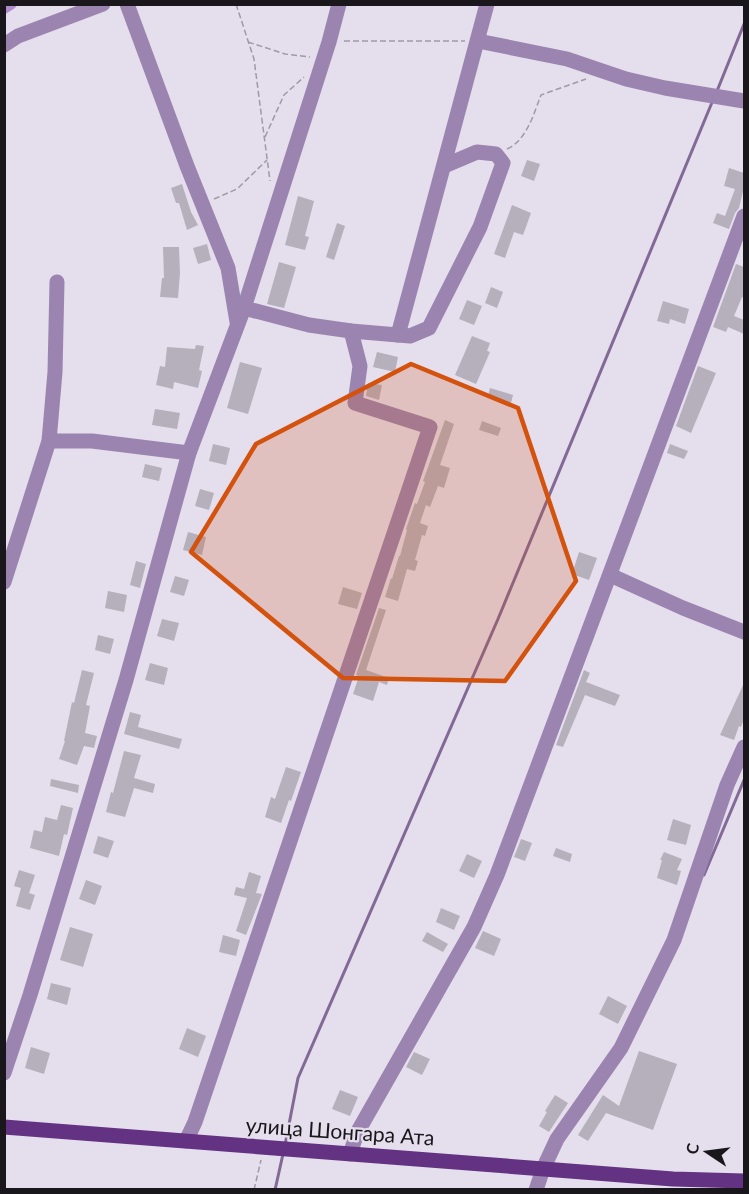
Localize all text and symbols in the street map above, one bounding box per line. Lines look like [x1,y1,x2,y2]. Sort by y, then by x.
street label: улица Шонгара Ата [245,1111,435,1150]
north arrow [677,1122,737,1182]
text: С [681,1141,702,1156]

